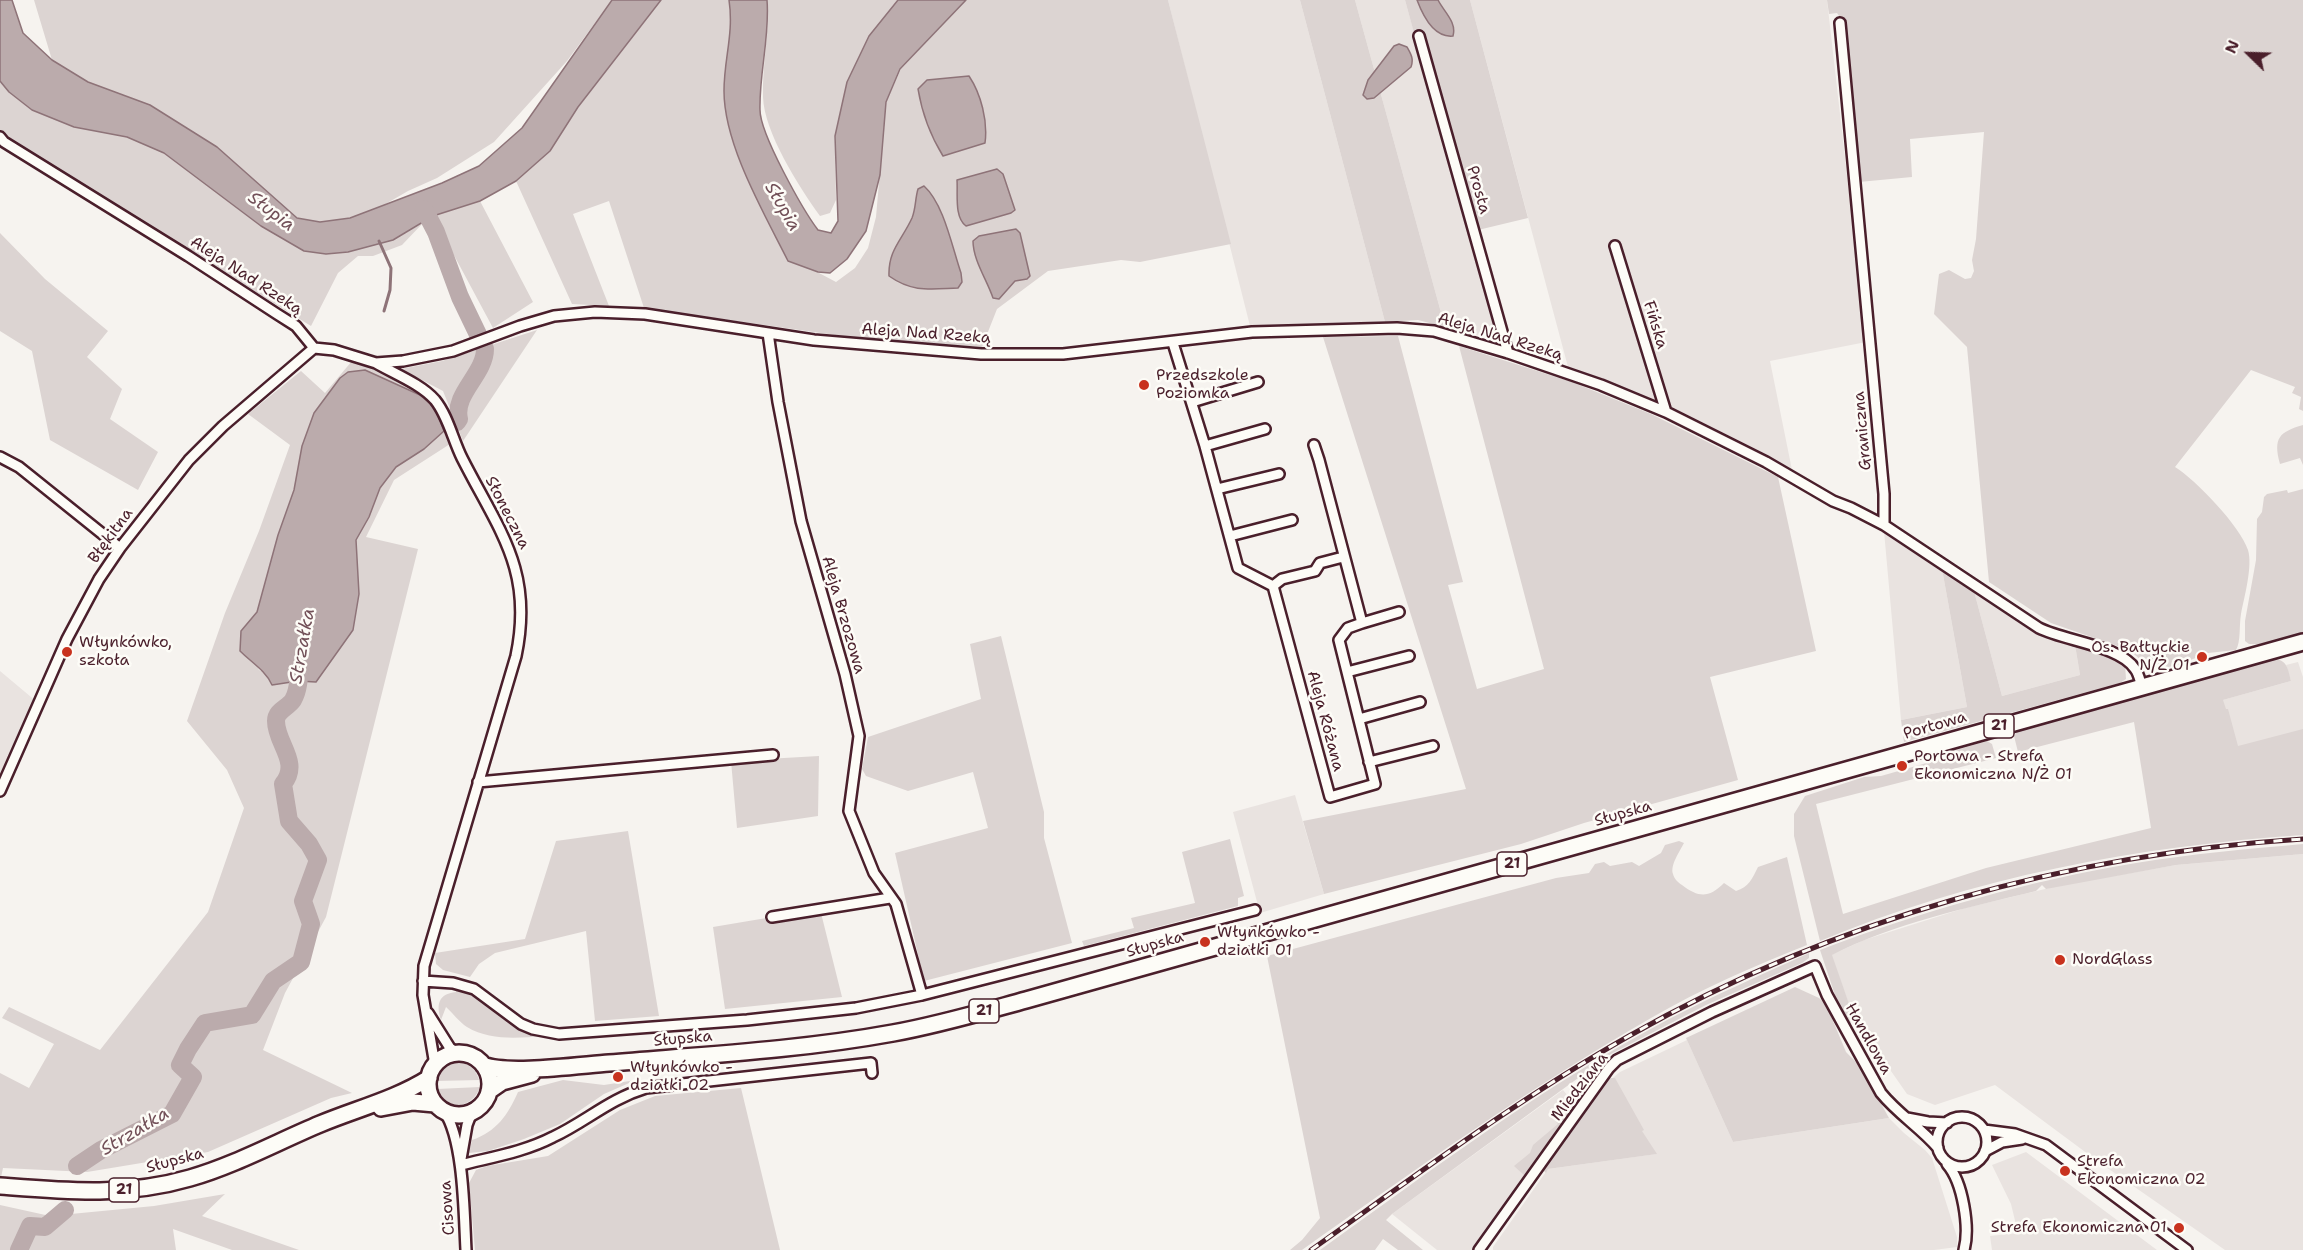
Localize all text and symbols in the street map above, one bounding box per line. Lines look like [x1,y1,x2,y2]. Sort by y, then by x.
north arrow [2219,24,2279,84]
text: N [2220,37,2244,57]
street label: Prosta [1462,164,1494,216]
water label: Słupia [759,179,805,235]
water label: Słupia [243,187,299,237]
street label: Aleja Nad Rzeką [186,233,306,319]
street label: Fińska [1639,299,1671,351]
street label: Aleja Nad Rzeką [1435,309,1565,365]
street label: Aleja Nad Rzeką [861,320,991,348]
place label: Przedszkole Poziomka [1156,366,1249,404]
marker: Przedszkole Poziomka [1137,378,1151,392]
street label: Graniczna [1850,391,1876,471]
street label: Słoneczna [480,473,534,553]
street label: Błękitna [85,505,137,567]
street label: Aleja Brzozowa [817,554,869,676]
water label: Strzałka [286,607,320,685]
place label: Włynkówko, szkoła [79,633,172,671]
place label: Os. Bałtyckie N/Ż 01 [2091,638,2190,676]
marker: Włynkówko, szkoła [60,645,74,659]
marker: Os. Bałtyckie N/Ż 01 [2195,650,2209,664]
street label: Aleja Różana [1302,669,1348,773]
street label: Portowa [1901,708,1969,744]
road number: 21 [1984,714,2014,738]
place label: Portowa - Strefa Ekonomiczna N/Ż 01 [1914,747,2072,785]
marker: Portowa - Strefa Ekonomiczna N/Ż 01 [1895,759,1909,773]
street label: Słupska [1592,797,1654,831]
road number: 21 [1497,852,1527,876]
place label: Włynkówko - działki 01 [1217,923,1320,961]
street label: Słupska [1124,928,1186,962]
marker: Włynkówko - działki 01 [1198,935,1212,949]
place label: NordGlass [2072,950,2153,970]
marker: NordGlass [2053,953,2067,967]
road number: 21 [969,999,999,1023]
street label: Handlowa [1840,1000,1896,1078]
street label: Słupska [653,1027,713,1051]
street label: Miedziana [1547,1049,1613,1125]
place label: Włynkówko - działki 02 [630,1058,733,1096]
marker: Włynkówko - działki 02 [611,1070,625,1084]
water label: Strzałka [97,1103,173,1161]
street label: Słupska [144,1144,206,1178]
place label: Strefa Ekonomiczna 02 [2077,1152,2206,1190]
marker: Strefa Ekonomiczna 02 [2058,1164,2072,1178]
road number: 21 [109,1178,139,1202]
street label: Cisowa [437,1180,459,1236]
place label: Strefa Ekonomiczna 01 [1991,1218,2167,1238]
marker: Strefa Ekonomiczna 01 [2172,1221,2186,1235]

